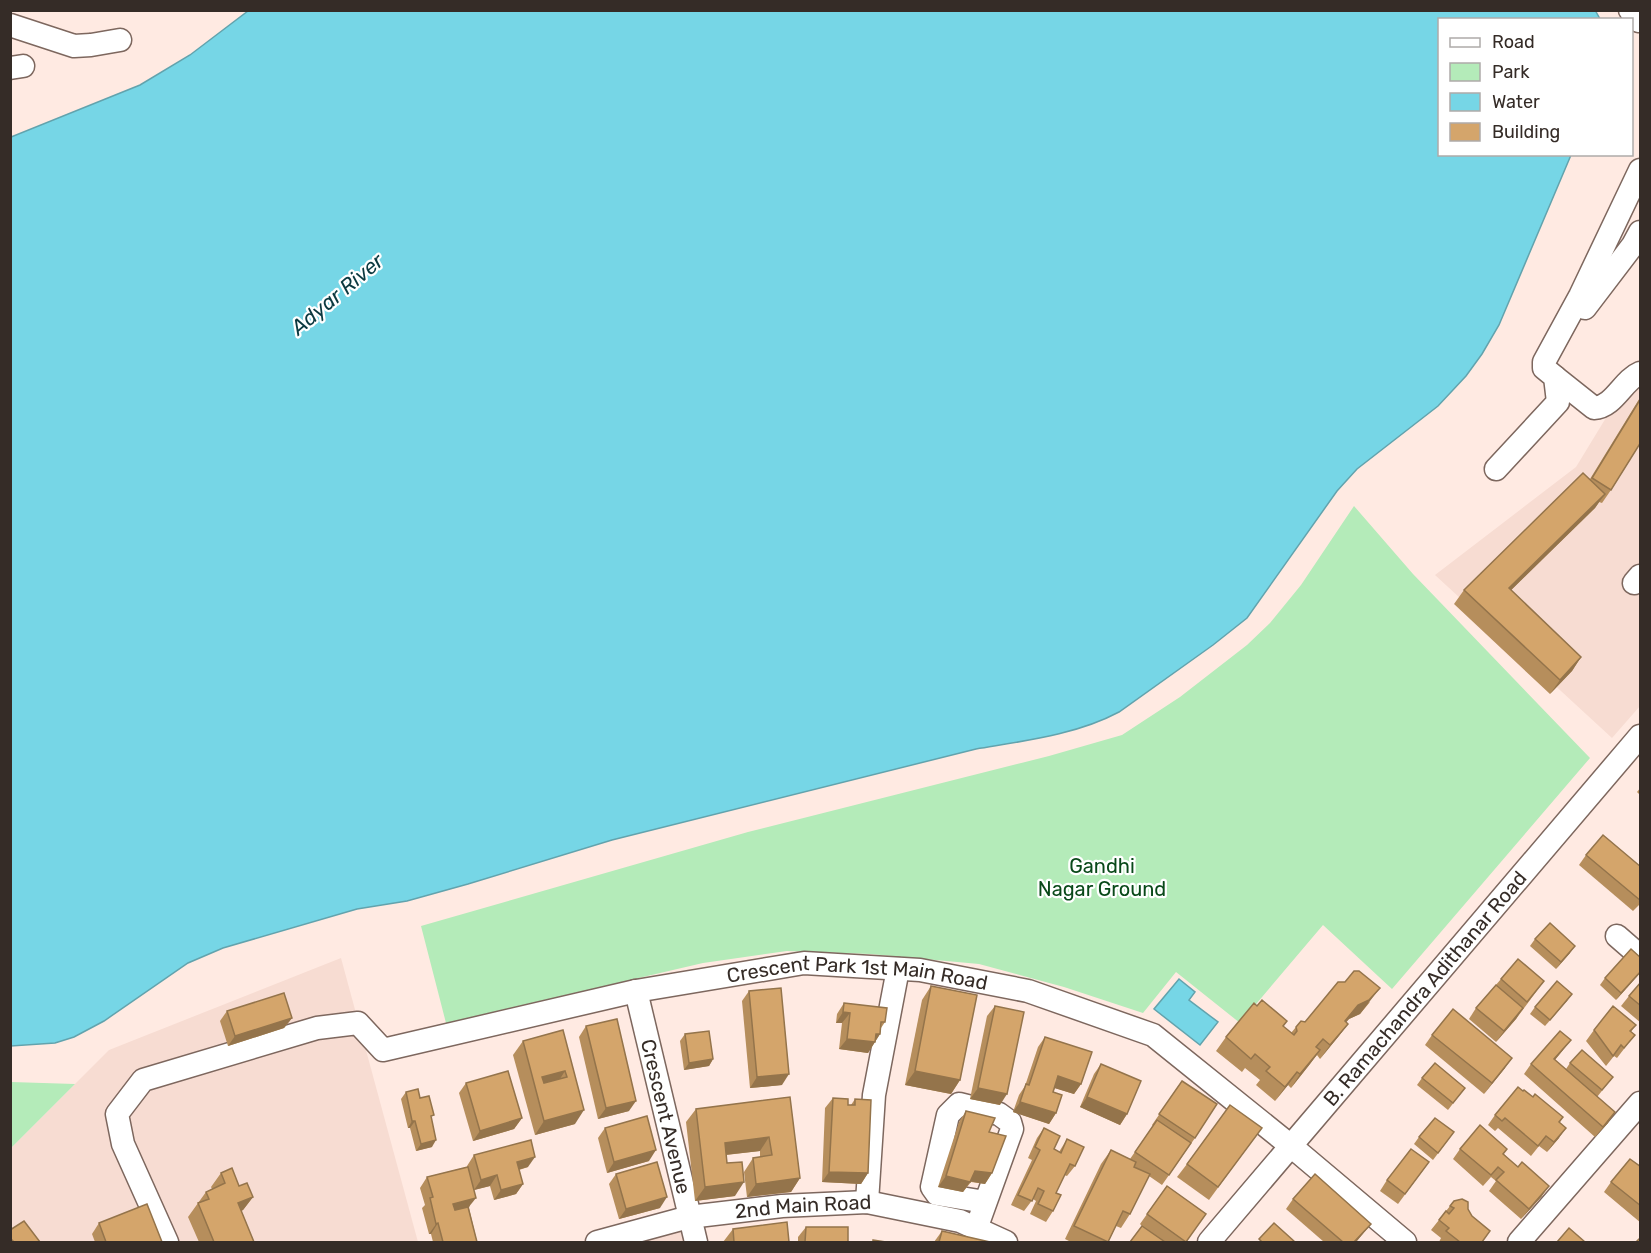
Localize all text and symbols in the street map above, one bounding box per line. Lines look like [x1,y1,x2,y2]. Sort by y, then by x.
legend [1438,18,1633,156]
text: Road [1492,31,1535,53]
text: Park [1492,61,1530,83]
text: Water [1492,91,1540,113]
text: Building [1492,121,1560,143]
water label: Adyar River [285,247,389,341]
park label: Gandhi Nagar Ground [1038,854,1166,901]
street label: B. Ramachandra Adithanar Road [1318,866,1532,1111]
street label: Crescent Park 1st Main Road [725,951,990,995]
street label: Crescent Avenue [636,1037,696,1196]
street label: 2nd Main Road [733,1190,872,1223]

